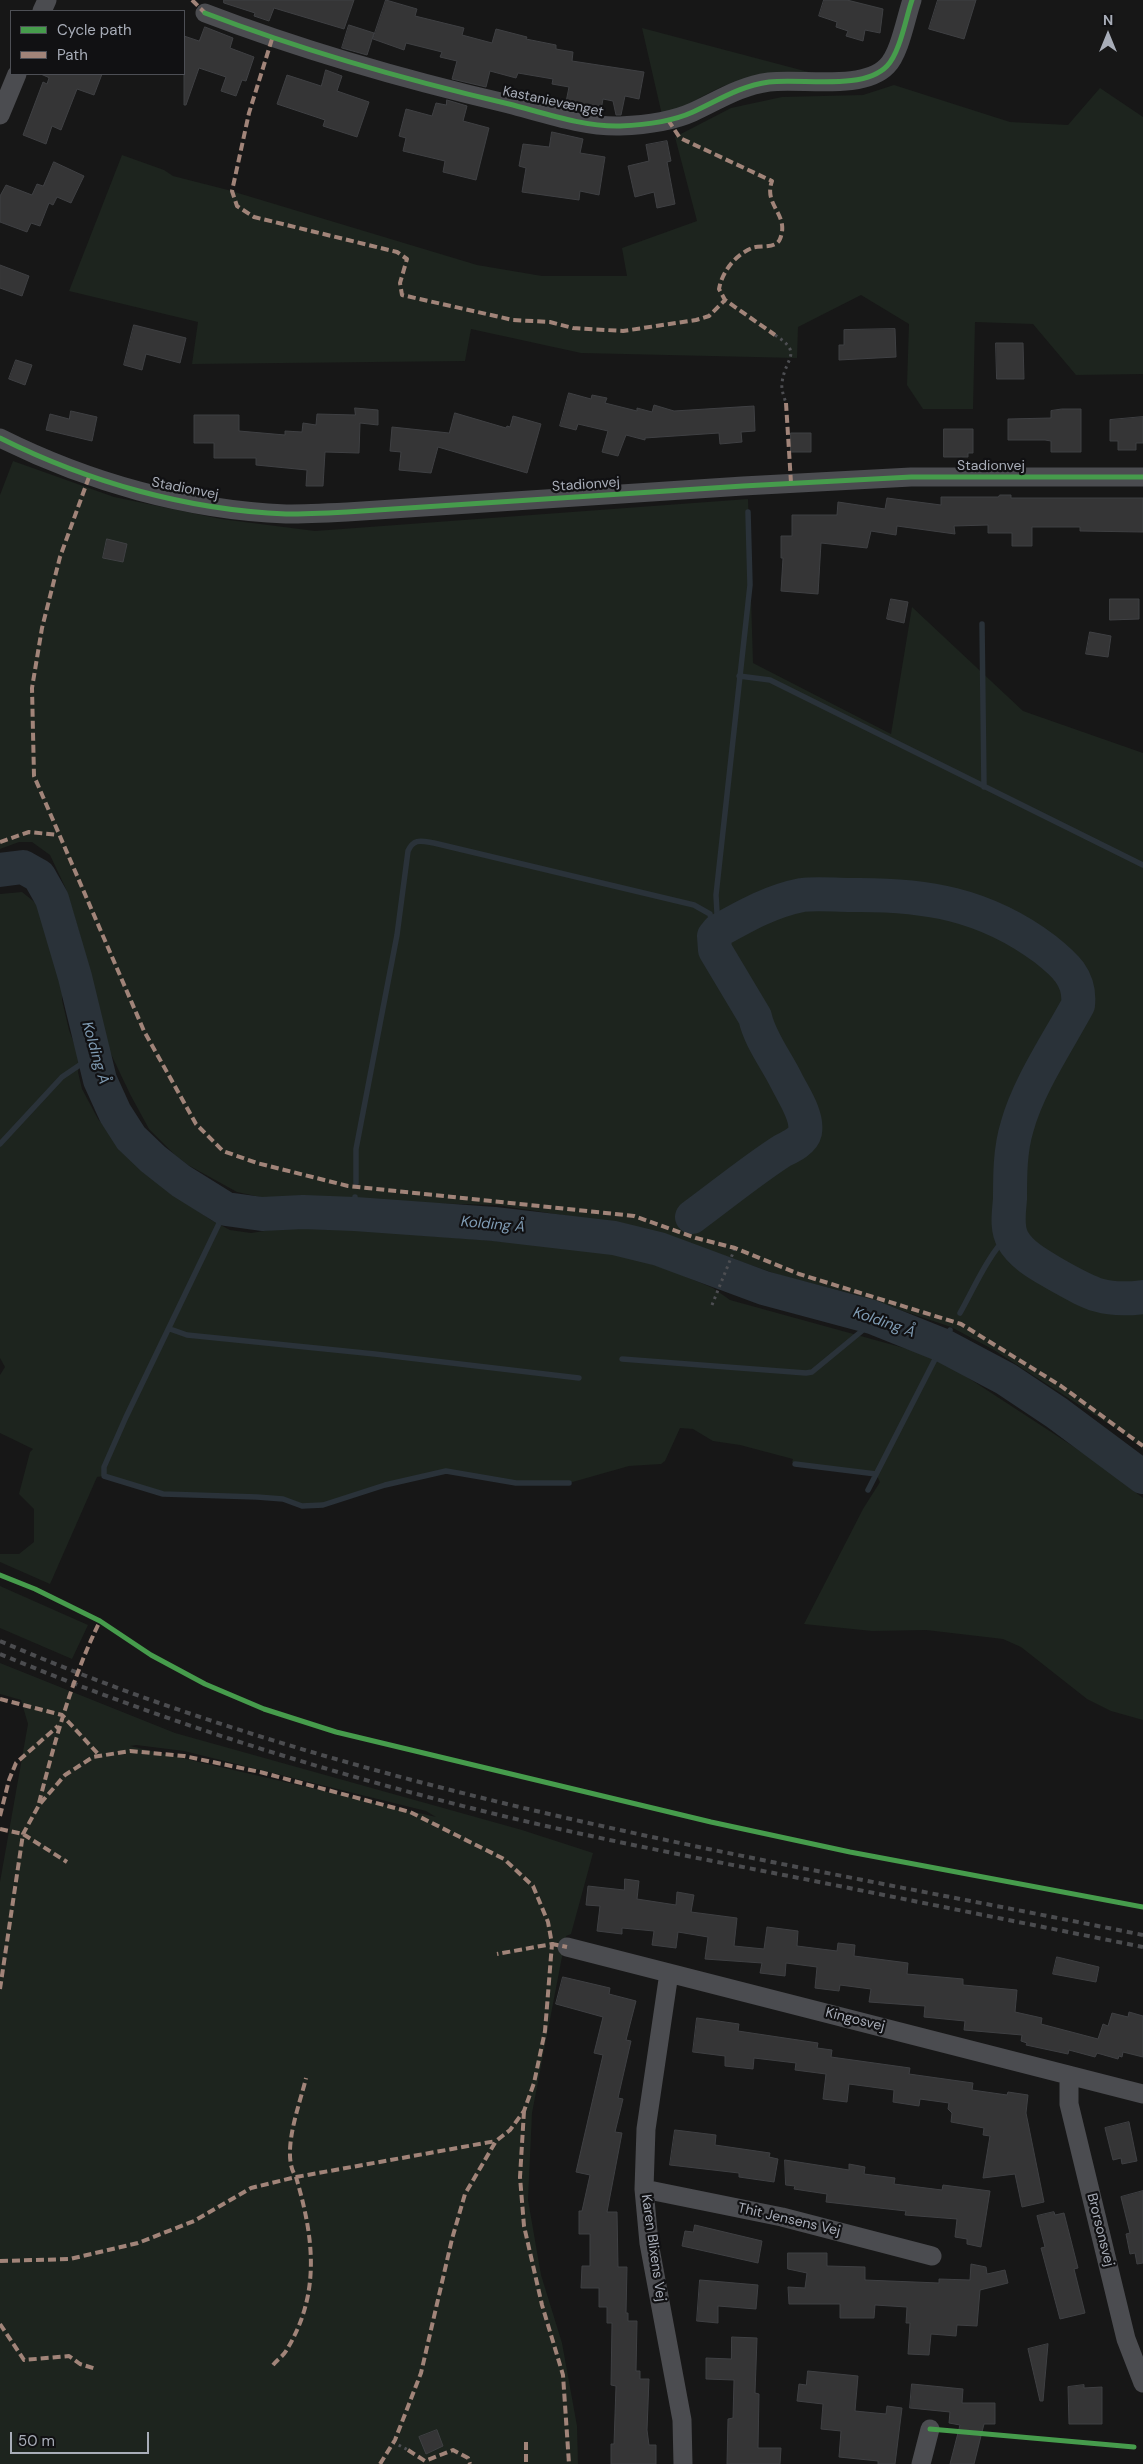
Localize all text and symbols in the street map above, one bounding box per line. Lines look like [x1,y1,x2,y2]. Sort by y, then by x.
legend [10,10,185,75]
north arrow [1083,10,1133,60]
text: N [1103,11,1113,29]
text: Cycle path [57,20,132,40]
text: Path [57,45,88,65]
street label: Kastanievænget [501,83,605,121]
street label: Stadionvej [957,458,1025,474]
street label: Stadionvej [150,474,220,504]
street label: Stadionvej [552,474,620,496]
water label: Kolding Å [77,1020,113,1086]
water label: Kolding Å [460,1213,526,1237]
water label: Kolding Å [851,1304,917,1342]
street label: Kingosvej [824,2005,886,2035]
street label: Brorsonsvej [1083,2191,1117,2269]
street label: Karen Blixens Vej [637,2193,669,2303]
street label: Thit Jensens Vej [736,2200,842,2240]
scale bar [12,2422,151,2454]
text: 50 m [18,2431,55,2451]

